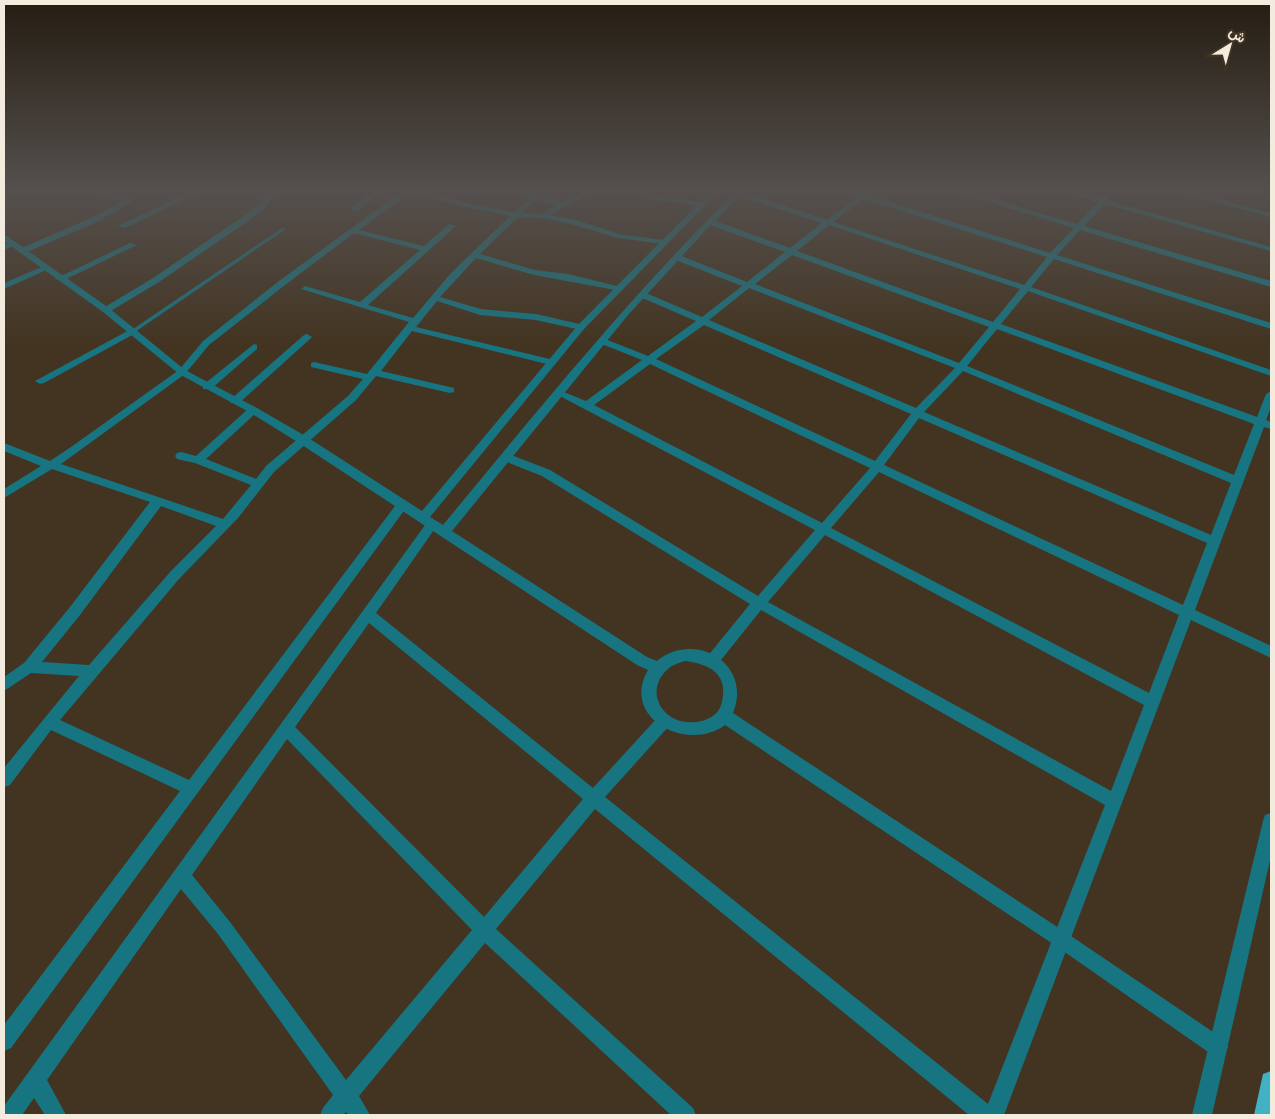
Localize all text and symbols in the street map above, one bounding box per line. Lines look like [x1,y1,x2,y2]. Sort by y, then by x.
north arrow [1205,20,1255,70]
text: ش [1226,22,1250,47]

